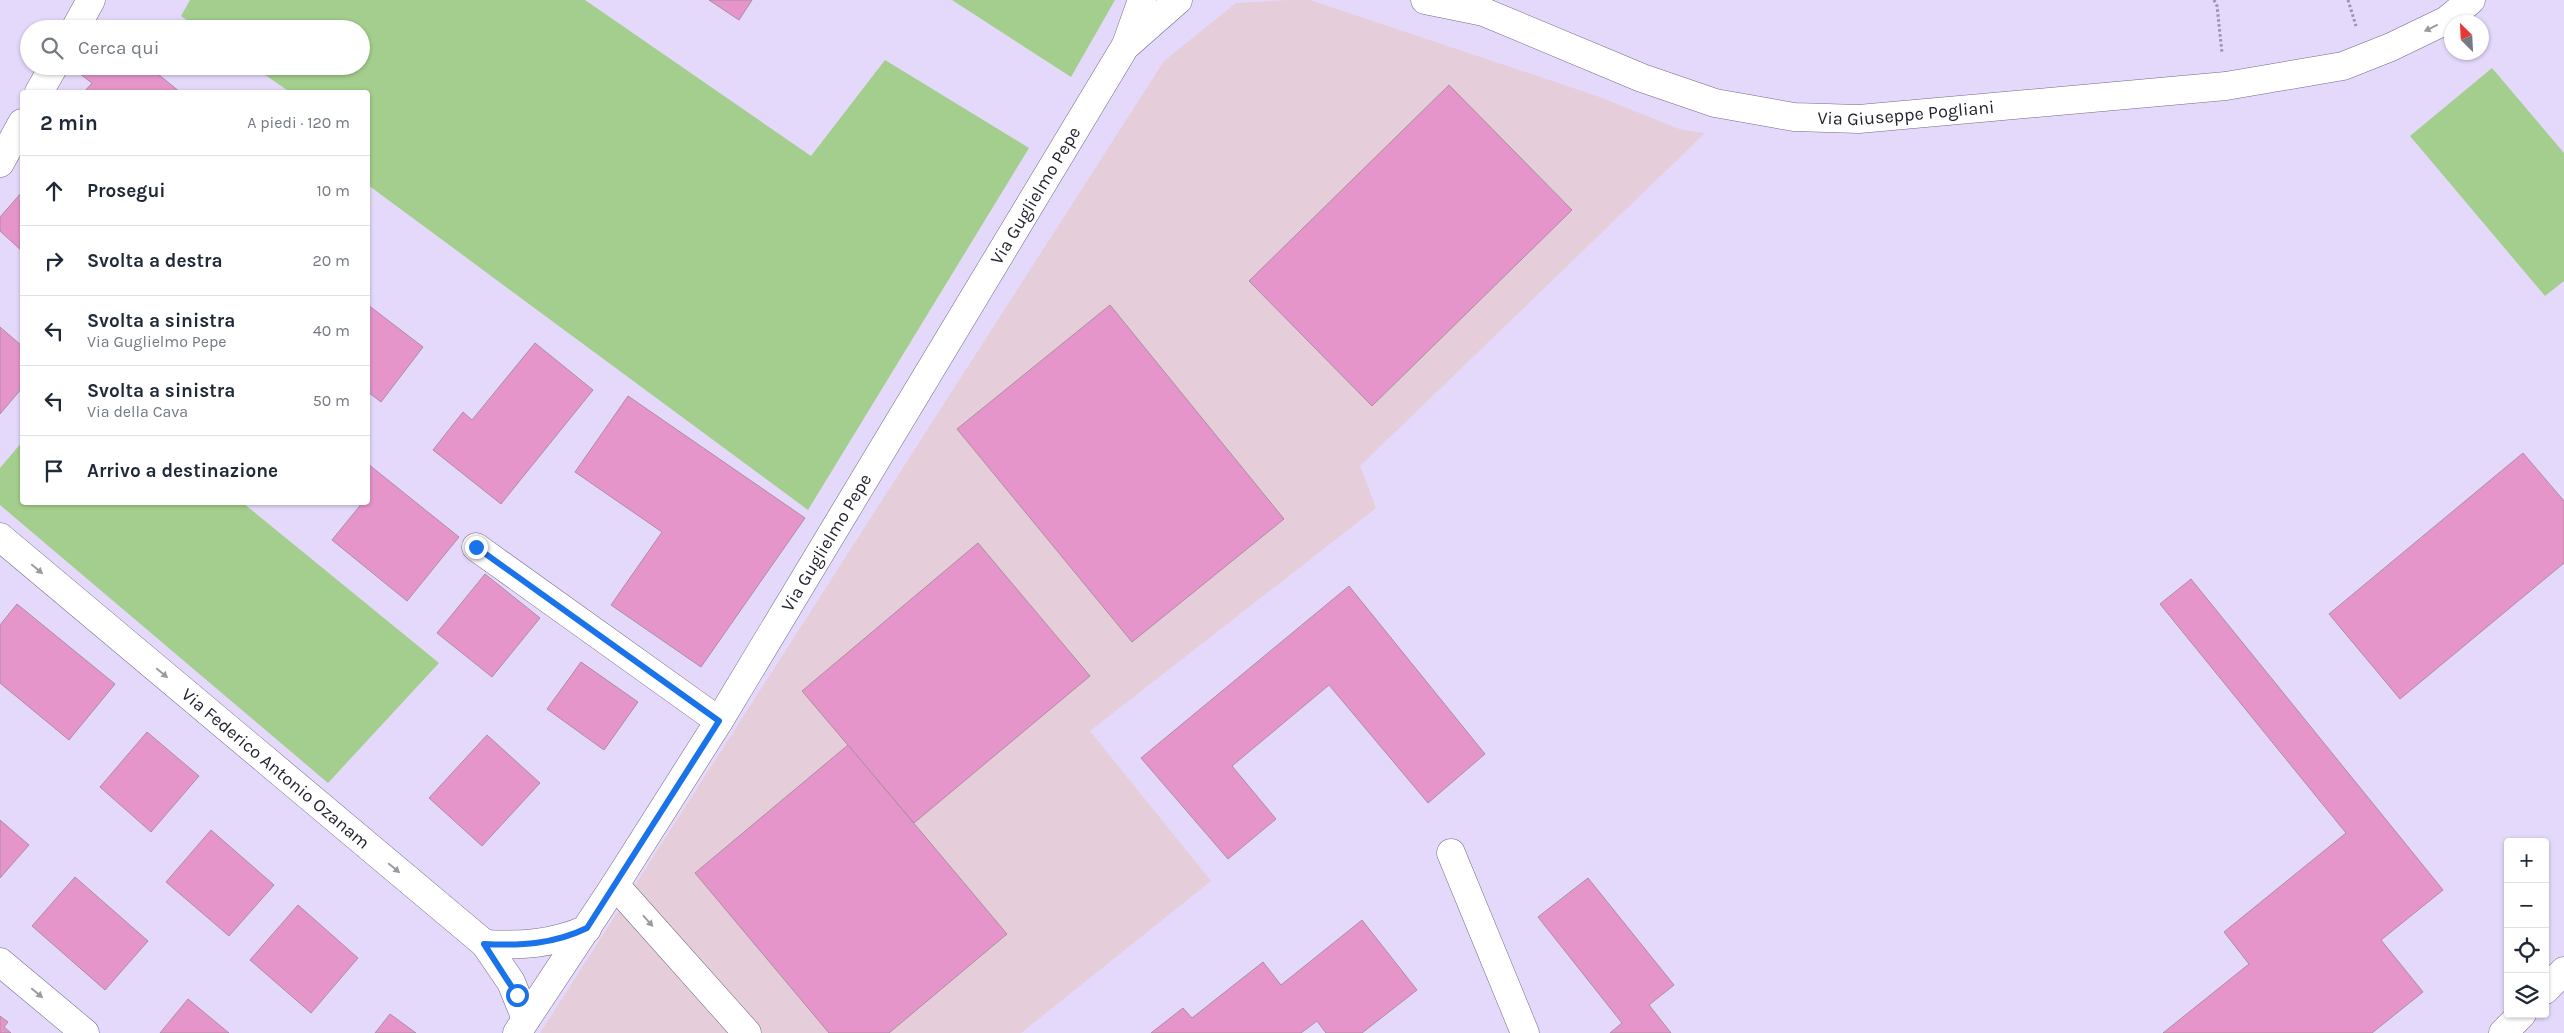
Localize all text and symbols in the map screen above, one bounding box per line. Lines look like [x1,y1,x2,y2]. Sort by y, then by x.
north arrow [2444,15,2489,60]
search box [20,20,370,75]
one-way arrow [2424,24,2438,32]
icon: search [38,34,66,62]
text: Cerca qui [78,37,159,59]
street label: Via Giuseppe Pogliani [1817,96,1995,130]
text: 2 min [40,111,98,135]
text: A piedi · 120 m [247,113,350,132]
street label: Via Guglielmo Pepe [985,123,1085,269]
icon: ahead [40,177,68,205]
text: Prosegui [87,180,166,202]
text: 10 m [316,181,350,200]
icon: right [40,247,68,275]
text: Svolta a destra [87,250,223,272]
text: 20 m [312,251,350,270]
text: Svolta a sinistra [87,310,235,332]
icon: left [40,317,68,345]
text: 40 m [313,321,350,340]
text: Via Guglielmo Pepe [87,332,227,351]
text: Svolta a sinistra [87,380,235,402]
icon: left [40,387,68,415]
text: 50 m [313,391,350,410]
text: Via della Cava [87,402,188,421]
icon: arrive [40,457,68,485]
text: Arrivo a destinazione [87,460,278,482]
street label: Via Guglielmo Pepe [777,470,876,616]
route end [465,536,488,559]
one-way arrow [31,563,44,574]
one-way arrow [155,668,168,679]
street label: Via Federico Antonio Ozanam [177,683,374,854]
map controls [2504,838,2549,1018]
button: + [2504,838,2549,883]
one-way arrow [387,862,400,873]
button: − [2504,883,2549,928]
one-way arrow [642,915,654,927]
button: locate [2504,928,2549,973]
button: layers [2504,973,2549,1018]
route start [506,984,529,1007]
one-way arrow [31,988,44,999]

